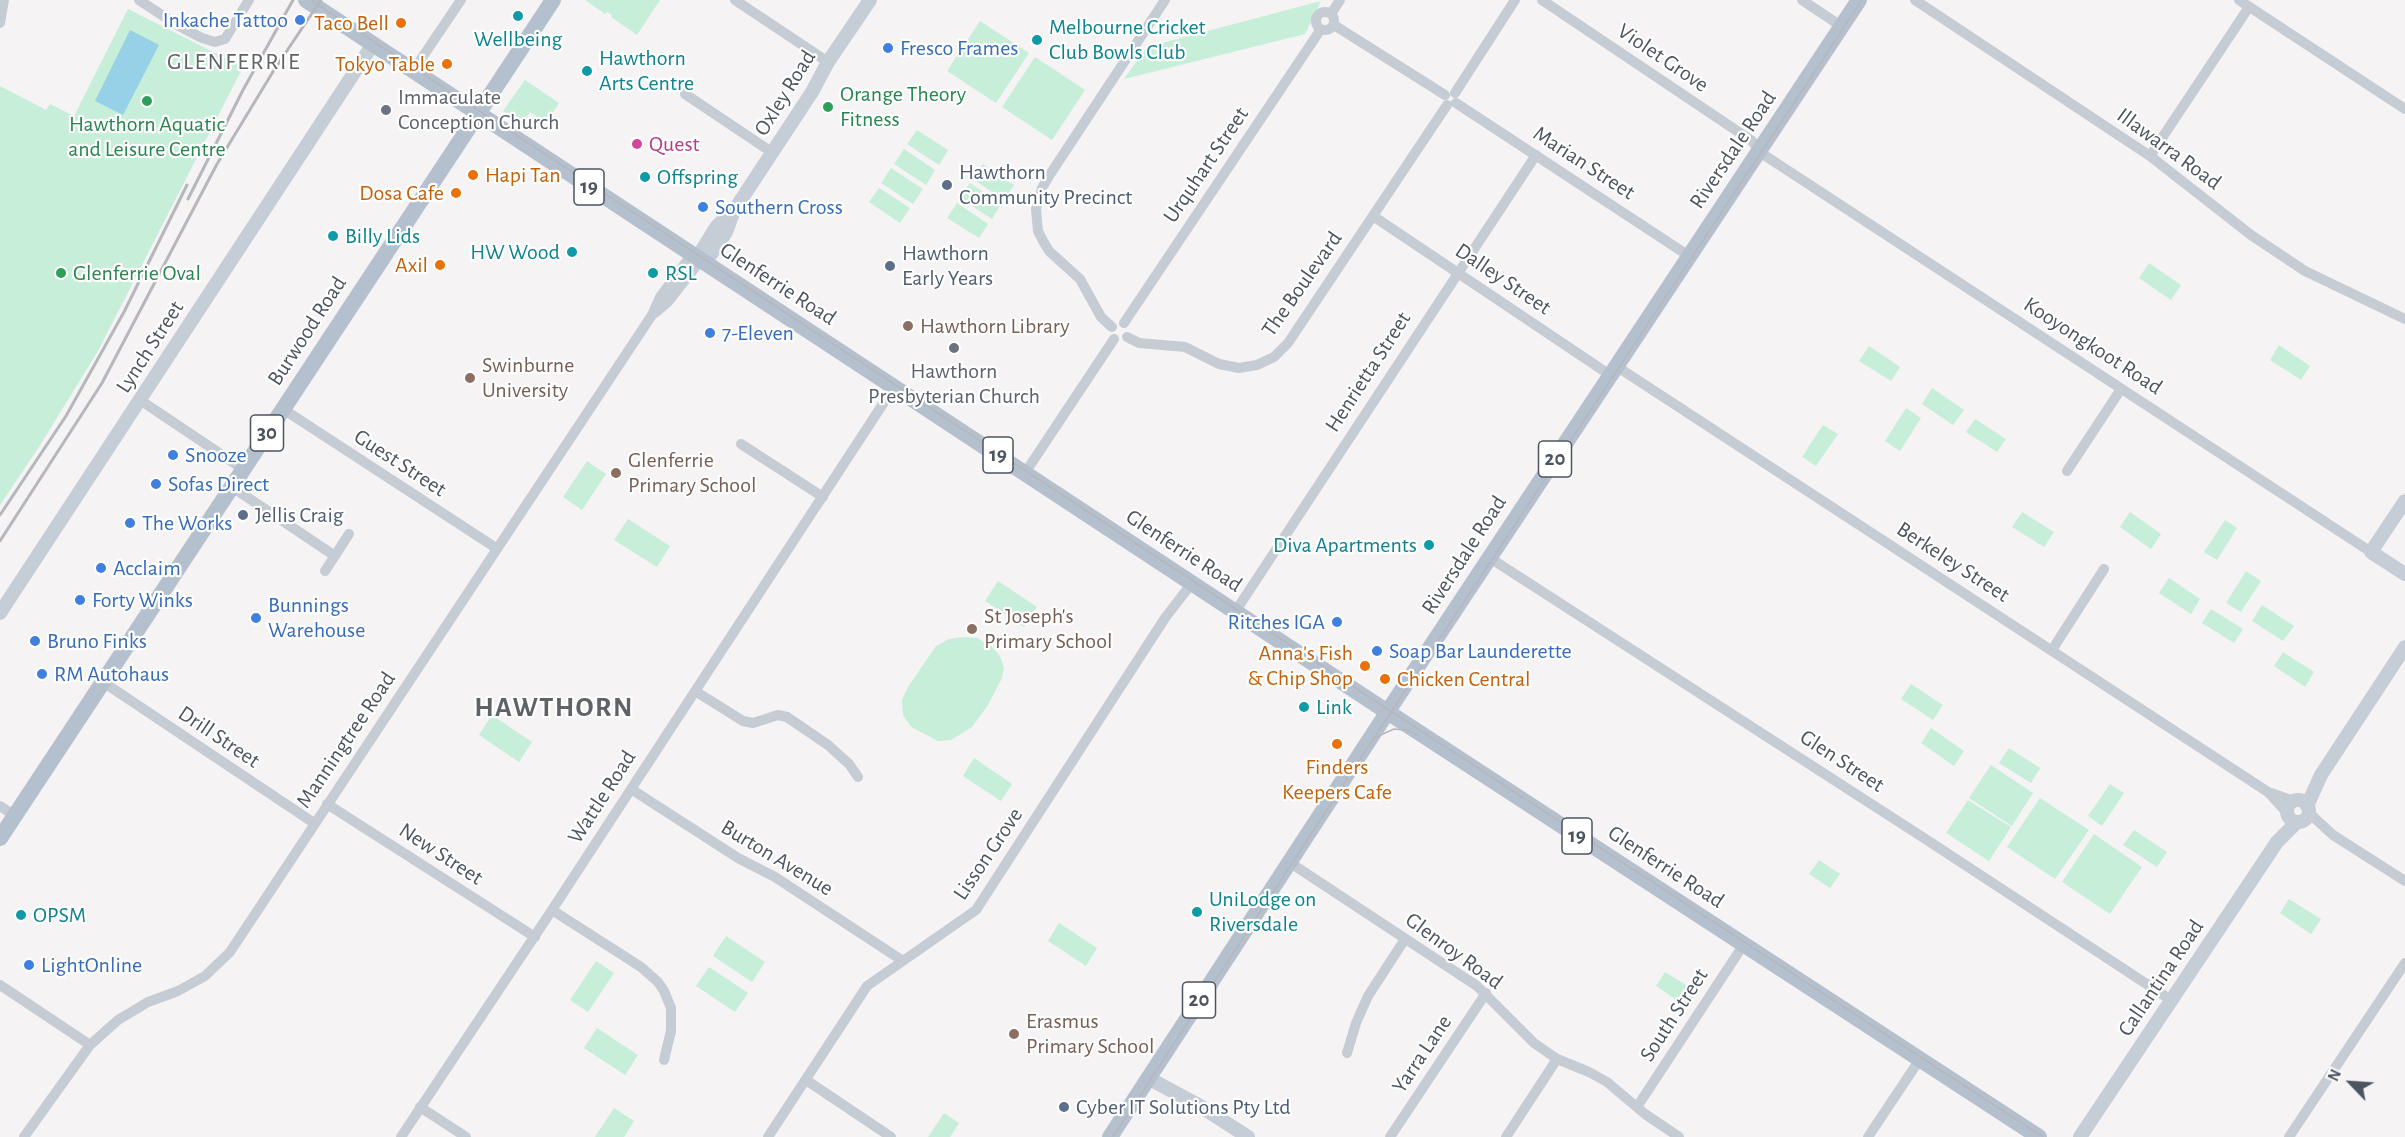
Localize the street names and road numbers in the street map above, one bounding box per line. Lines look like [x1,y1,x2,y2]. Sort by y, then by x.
street label: Violet Grove [1612,18,1714,98]
street label: Oxley Road [748,45,822,141]
street label: Riversdale Road [1684,86,1782,214]
street label: Urquhart Street [1158,102,1254,228]
street label: Illawarra Road [2112,102,2226,196]
street label: Marian Street [1528,120,1640,206]
road number: 19 [574,169,604,205]
street label: The Boulevard [1256,226,1348,342]
street label: Glenferrie Road [715,237,841,331]
street label: Dalley Street [1450,237,1556,321]
street label: Burwood Road [262,271,352,391]
street label: Kooyongkoot Road [2019,291,2167,401]
street label: Lynch Street [110,296,190,398]
street label: Henrietta Street [1319,307,1417,437]
road number: 30 [250,415,284,451]
street label: Guest Street [349,423,451,503]
road number: 19 [983,437,1013,473]
road number: 20 [1538,441,1572,477]
street label: Riversdale Road [1416,491,1512,619]
street label: Glenferrie Road [1121,504,1247,598]
street label: Berkeley Street [1892,516,2014,608]
street label: Manningtree Road [291,667,401,813]
street label: Drill Street [173,700,265,774]
street label: Glen Street [1795,724,1889,798]
street label: Wattle Road [562,746,642,848]
street label: Lisson Grove [947,803,1029,905]
street label: Burton Avenue [716,814,838,902]
street label: New Street [394,817,488,891]
road number: 19 [1562,818,1592,854]
street label: Glenferrie Road [1603,820,1729,914]
street label: Glenroy Road [1400,907,1508,995]
street label: Callantina Road [2112,915,2210,1041]
street label: South Street [1634,963,1714,1067]
road number: 20 [1182,982,1216,1018]
street label: Yarra Lane [1386,1010,1458,1098]

